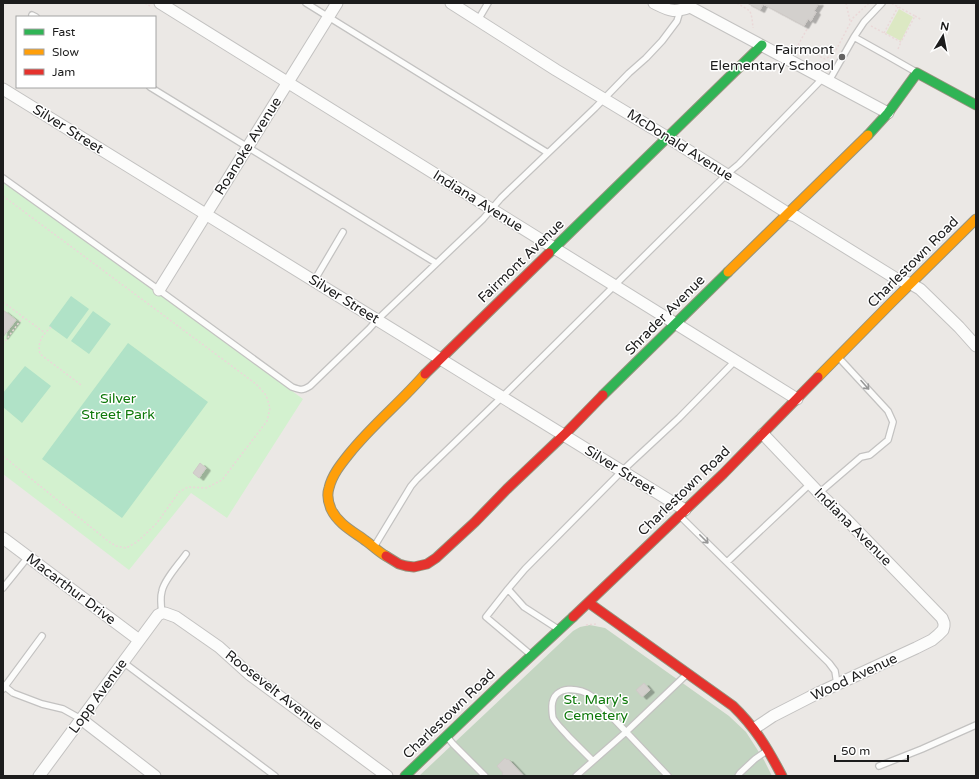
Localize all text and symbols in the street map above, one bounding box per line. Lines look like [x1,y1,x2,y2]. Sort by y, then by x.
legend [16,16,156,88]
north arrow [923,16,963,56]
text: N [939,19,950,34]
text: Fast [52,25,76,39]
place label: Fairmont Elementary School [710,41,835,74]
text: Slow [52,45,79,59]
marker: Fairmont Elementary School [837,52,847,62]
text: Jam [52,65,75,79]
street label: Roanoke Avenue [211,94,285,198]
street label: Silver Street [30,101,107,158]
street label: McDonald Avenue [624,105,736,185]
street label: Indiana Avenue [430,167,526,235]
street label: Charlestown Road [864,213,962,311]
street label: Fairmont Avenue [474,216,568,306]
street label: Silver Street [306,271,383,328]
street label: Shrader Avenue [621,271,709,359]
one-way arrow [860,380,869,391]
park label: Silver Street Park [81,390,155,423]
street label: Silver Street [582,442,659,499]
street label: Charlestown Road [634,443,734,539]
street label: Indiana Avenue [811,485,895,569]
one-way arrow [699,534,709,544]
street label: Macarthur Drive [23,550,119,628]
street label: Roosevelt Avenue [222,647,326,733]
street label: Wood Avenue [808,650,900,704]
street label: Lopp Avenue [65,655,131,737]
street label: Charlestown Road [399,666,499,762]
park label: St. Mary's Cemetery [563,691,629,724]
scale bar [835,737,908,763]
text: 50 m [841,744,870,758]

